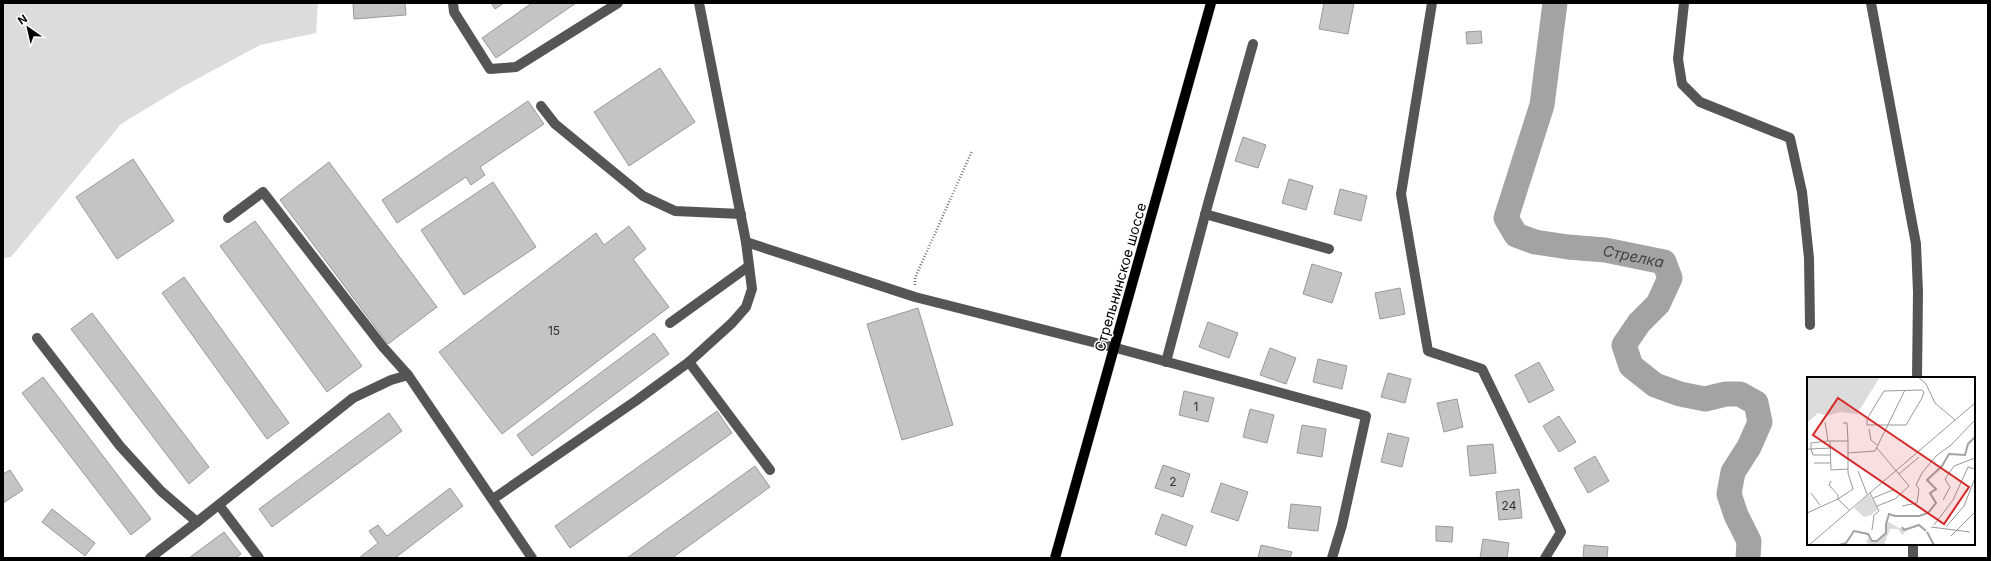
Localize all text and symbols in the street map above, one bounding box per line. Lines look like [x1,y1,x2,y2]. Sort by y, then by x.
north arrow [8,8,48,48]
text: N [15,12,30,28]
street label: Стрельнинское шоссе [1091,201,1149,353]
water label: Стрелка [1601,240,1666,271]
house number: 15 [548,323,560,338]
inset map [1807,377,1975,545]
house number: 1 [1194,399,1198,414]
house number: 2 [1169,474,1177,489]
house number: 24 [1502,498,1517,513]

